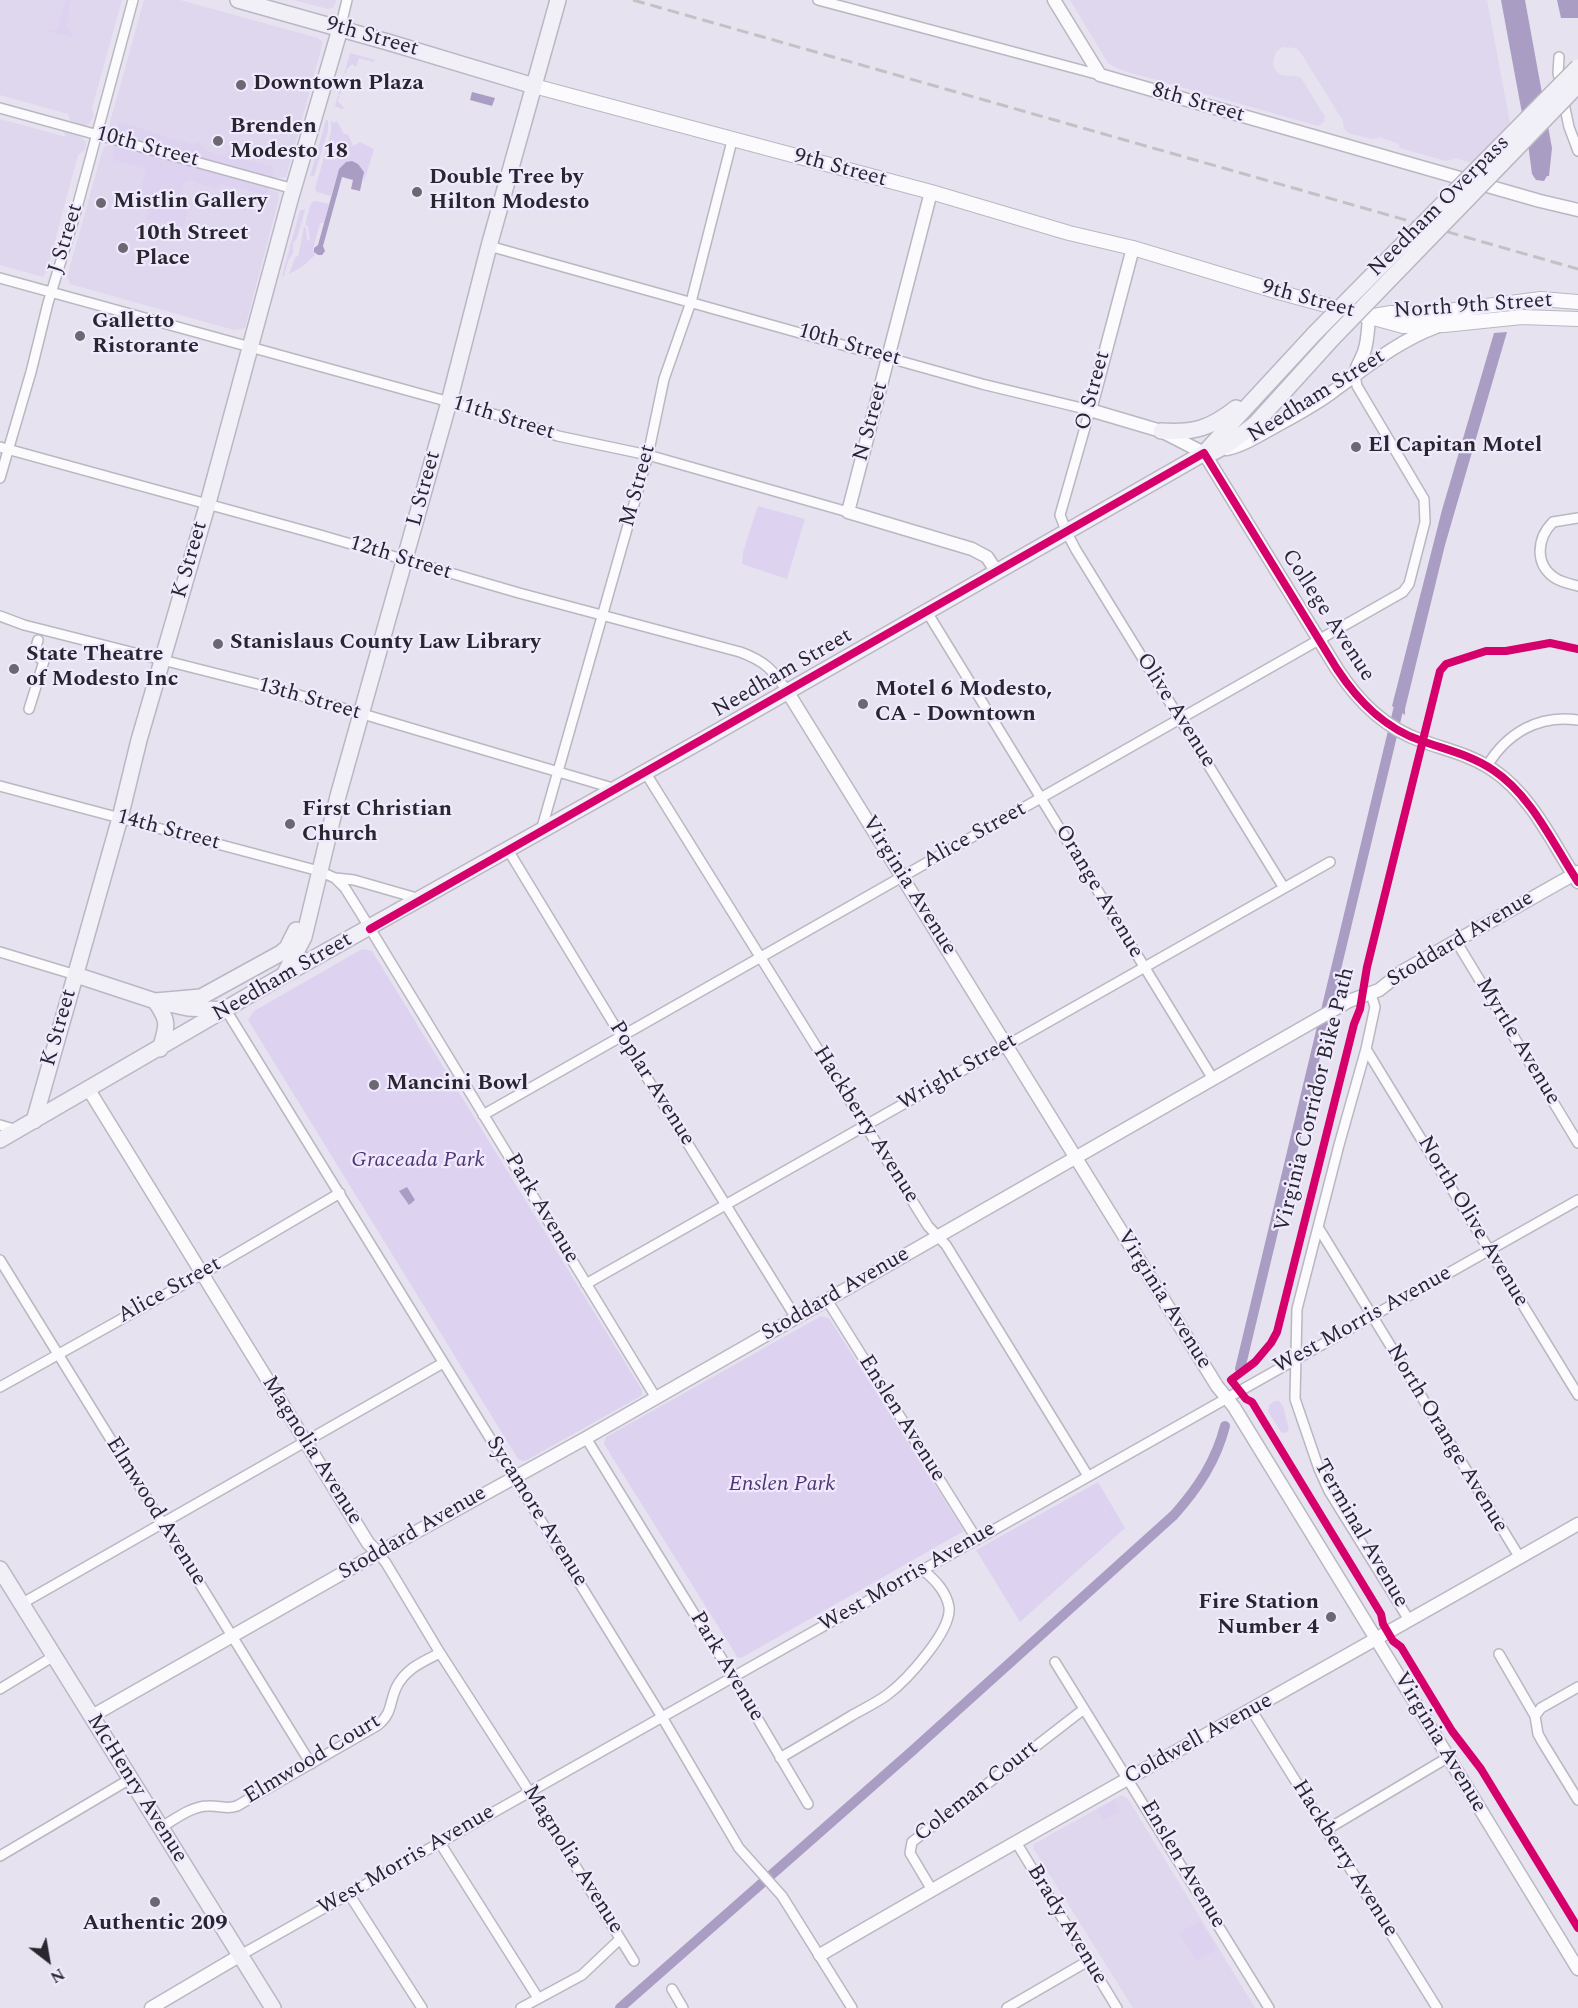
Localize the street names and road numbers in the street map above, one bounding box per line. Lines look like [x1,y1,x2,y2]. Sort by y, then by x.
street label: 9th Street [323,12,421,64]
street label: 8th Street [1149,78,1247,130]
street label: 10th Street [92,122,202,174]
street label: Needham Overpass [1364,131,1516,283]
street label: 9th Street [791,144,889,194]
street label: J Street [44,201,90,277]
street label: 9th Street [1259,275,1357,325]
street label: North 9th Street [1393,288,1553,326]
street label: 10th Street [795,319,903,373]
street label: Needham Street [1244,344,1390,450]
street label: O Street [1071,348,1117,434]
street label: N Street [849,380,895,464]
street label: 11th Street [449,391,557,447]
street label: M Street [615,442,663,530]
street label: L Street [402,448,448,530]
street label: K Street [167,518,215,602]
street label: 12th Street [346,531,454,587]
street label: College Avenue [1275,545,1379,687]
street label: Needham Street [709,623,857,725]
street label: Olive Avenue [1129,649,1221,773]
street label: 13th Street [255,673,363,727]
street label: Alice Street [919,797,1031,875]
street label: 14th Street [113,805,223,857]
street label: Virginia Avenue [855,811,961,961]
street label: Orange Avenue [1048,821,1148,963]
street label: Stoddard Avenue [1383,886,1539,994]
street label: Needham Street [209,927,357,1029]
street label: Virginia Corridor Bike Path [1270,965,1362,1235]
street label: Myrtle Avenue [1469,974,1565,1110]
street label: K Street [36,986,84,1070]
street label: Poplar Avenue [602,1017,700,1151]
street label: Wright Street [894,1028,1022,1118]
street label: Hackberry Avenue [806,1042,924,1208]
street label: North Olive Avenue [1411,1132,1533,1312]
street label: Park Avenue [498,1149,584,1269]
street label: Virginia Avenue [1110,1225,1216,1375]
street label: Stoddard Avenue [757,1242,915,1348]
street label: Alice Street [114,1252,226,1330]
street label: West Morris Avenue [1269,1261,1457,1381]
street label: North Orange Avenue [1379,1340,1513,1538]
street label: Enslen Avenue [851,1351,951,1487]
street label: Magnolia Avenue [255,1372,367,1530]
street label: Sycamore Avenue [479,1432,593,1592]
street label: Elmwood Avenue [99,1433,211,1591]
street label: Terminal Avenue [1307,1455,1413,1613]
street label: Stoddard Avenue [334,1481,492,1587]
street label: West Morris Avenue [815,1517,1001,1639]
street label: Park Avenue [683,1607,769,1727]
street label: Virginia Avenue [1387,1668,1491,1818]
street label: Coldwell Avenue [1120,1688,1278,1792]
street label: Elmwood Court [240,1709,386,1811]
street label: McHenry Avenue [80,1710,192,1868]
street label: Coleman Court [910,1736,1044,1848]
street label: Hackberry Avenue [1285,1776,1403,1942]
street label: Magnolia Avenue [516,1781,628,1939]
street label: Enslen Avenue [1133,1796,1231,1934]
street label: West Morris Avenue [314,1800,500,1922]
street label: Brady Avenue [1020,1860,1112,1990]

